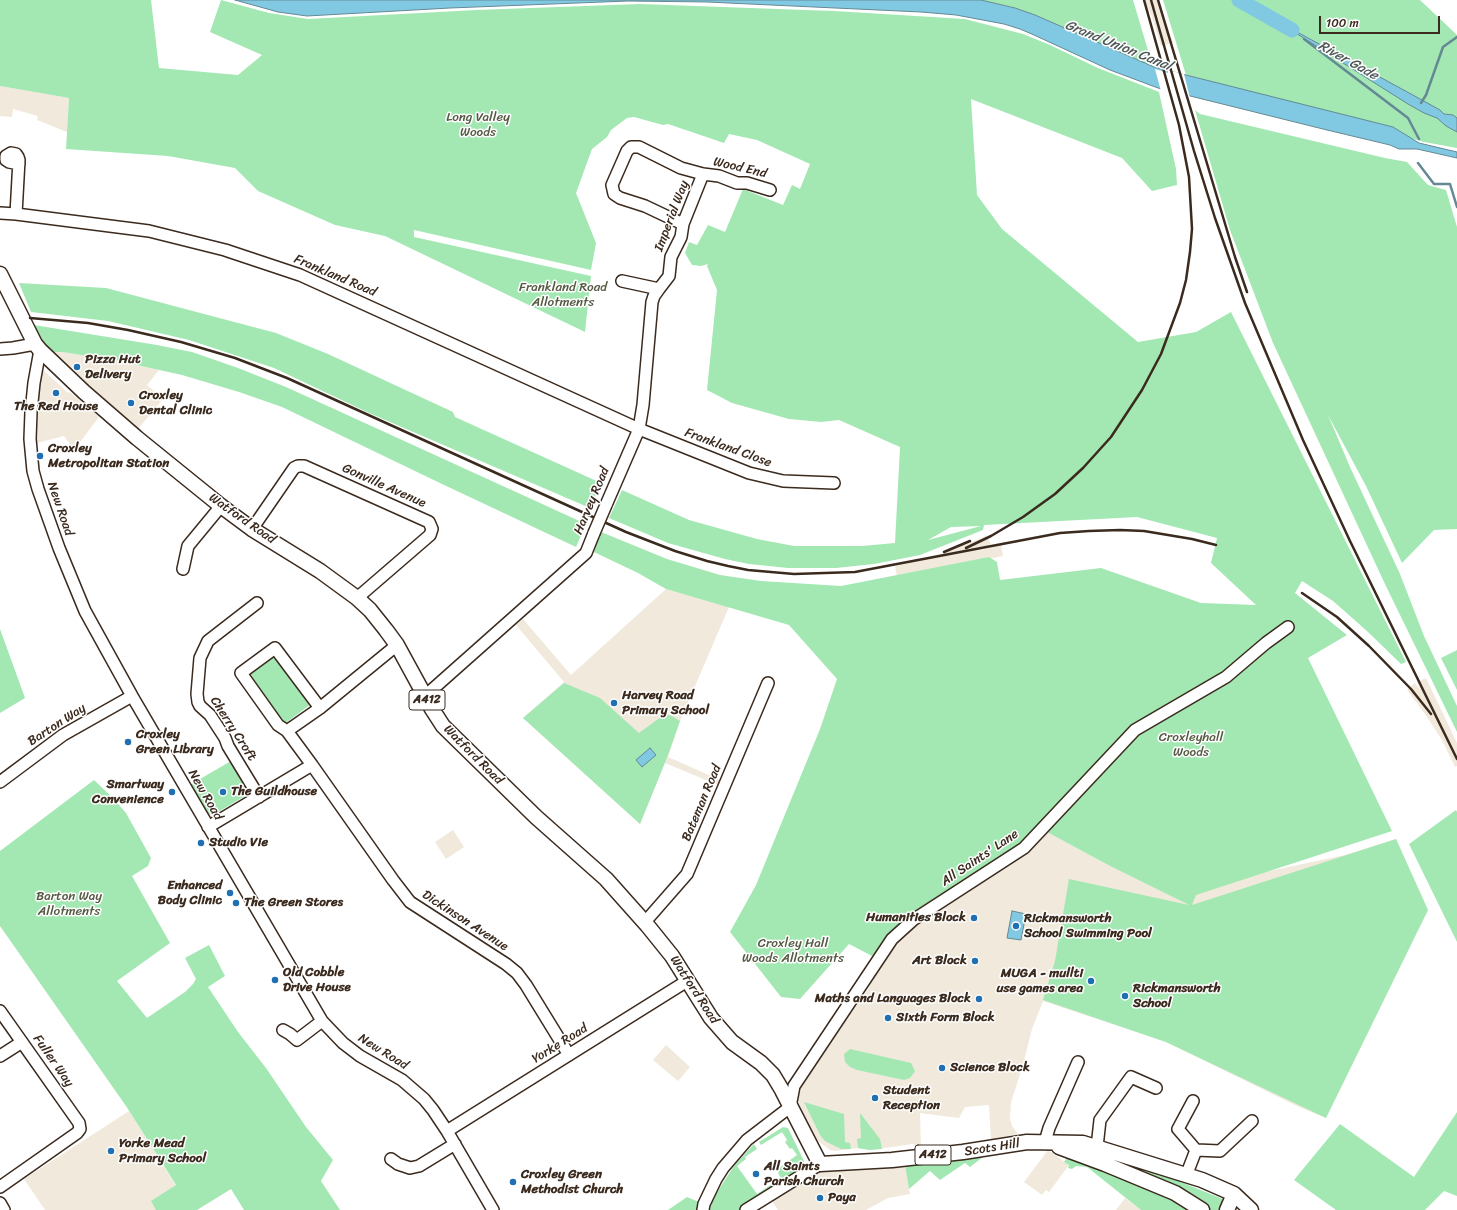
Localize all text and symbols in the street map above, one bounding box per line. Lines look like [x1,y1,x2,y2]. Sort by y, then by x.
scale bar [1321,8,1442,34]
text: 100 m [1326,12,1359,34]
water label: Grand Union Canal [1062,17,1174,75]
water label: River Gade [1315,38,1381,84]
park label: Long Valley Woods [446,110,510,141]
street label: Wood End [712,154,768,182]
street label: Imperial Way [651,178,693,254]
street label: Frankland Road [291,252,379,300]
park label: Frankland Road Allotments [519,280,607,311]
place label: Pizza Hut Delivery [85,352,141,383]
marker: Pizza Hut Delivery [72,362,82,372]
marker: The Red House [51,388,61,398]
place label: Croxley Dental Clinic [139,388,212,419]
marker: Croxley Dental Clinic [126,398,136,408]
place label: The Red House [14,399,98,415]
street label: Frankland Close [682,425,774,471]
place label: Croxley Metropolitan Station [48,441,169,472]
marker: Croxley Metropolitan Station [35,451,45,461]
street label: Gonville Avenue [340,461,428,511]
street label: Harvey Road [571,465,613,537]
street label: New Road [44,480,76,538]
street label: Watford Road [206,490,278,548]
place label: Harvey Road Primary School [622,688,709,719]
road number: A412 [409,690,445,710]
street label: Cherry Croft [206,694,260,764]
marker: Harvey Road Primary School [609,698,619,708]
street label: Barton Way [25,700,89,750]
street label: Watford Road [440,722,506,788]
place label: Croxley Green Library [136,727,214,758]
park label: Croxleyhall Woods [1159,730,1223,761]
marker: Croxley Green Library [123,737,133,747]
street label: Bateman Road [679,762,725,844]
street label: New Road [184,767,226,823]
place label: Smartway Convenience [92,777,164,808]
place label: The Guildhouse [231,784,317,800]
marker: Smartway Convenience [167,787,177,797]
marker: The Guildhouse [218,787,228,797]
street label: All Saints' Lane [938,826,1022,890]
place label: Studio Vie [209,835,268,851]
marker: Studio Vie [196,838,206,848]
place label: Enhanced Body Clinic [158,878,222,909]
street label: Dickinson Avenue [419,887,511,955]
marker: Enhanced Body Clinic [225,888,235,898]
park label: Barton Way Allotments [36,889,102,920]
place label: The Green Stores [244,895,343,911]
marker: The Green Stores [231,898,241,908]
place label: Humanities Block [866,910,966,926]
place label: Rickmansworth School Swimming Pool [1024,911,1152,942]
marker: Humanities Block [969,913,979,923]
marker: Rickmansworth School Swimming Pool [1011,921,1021,931]
park label: Croxley Hall Woods Allotments [742,936,844,967]
street label: Watford Road [666,953,722,1027]
place label: Art Block [912,953,967,969]
marker: Art Block [970,956,980,966]
place label: Old Cobble Drive House [283,965,351,996]
place label: MUGA - mullti use games area [996,966,1083,997]
marker: Old Cobble Drive House [270,975,280,985]
marker: MUGA - mullti use games area [1086,976,1096,986]
place label: Rickmansworth School [1133,981,1221,1012]
place label: Maths and Languages Block [815,991,971,1007]
marker: Rickmansworth School [1120,991,1130,1001]
marker: Maths and Languages Block [974,994,984,1004]
place label: Sixth Form Block [896,1010,995,1026]
marker: Sixth Form Block [883,1013,893,1023]
street label: Yorke Road [529,1021,591,1067]
street label: New Road [355,1031,411,1073]
street label: Fuller Way [29,1032,77,1090]
place label: Science Block [950,1060,1030,1076]
marker: Science Block [937,1063,947,1073]
place label: Student Reception [883,1083,940,1114]
marker: Student Reception [870,1093,880,1103]
place label: Yorke Mead Primary School [119,1136,206,1167]
street label: Scots Hill [963,1136,1021,1160]
road number: A412 [915,1145,951,1165]
marker: Yorke Mead Primary School [106,1146,116,1156]
place label: All Saints Parish Church [764,1159,844,1190]
place label: Croxley Green Methodist Church [521,1167,623,1198]
marker: All Saints Parish Church [751,1169,761,1179]
marker: Croxley Green Methodist Church [508,1177,518,1187]
place label: Paya [828,1190,856,1206]
marker: Paya [815,1193,825,1203]

